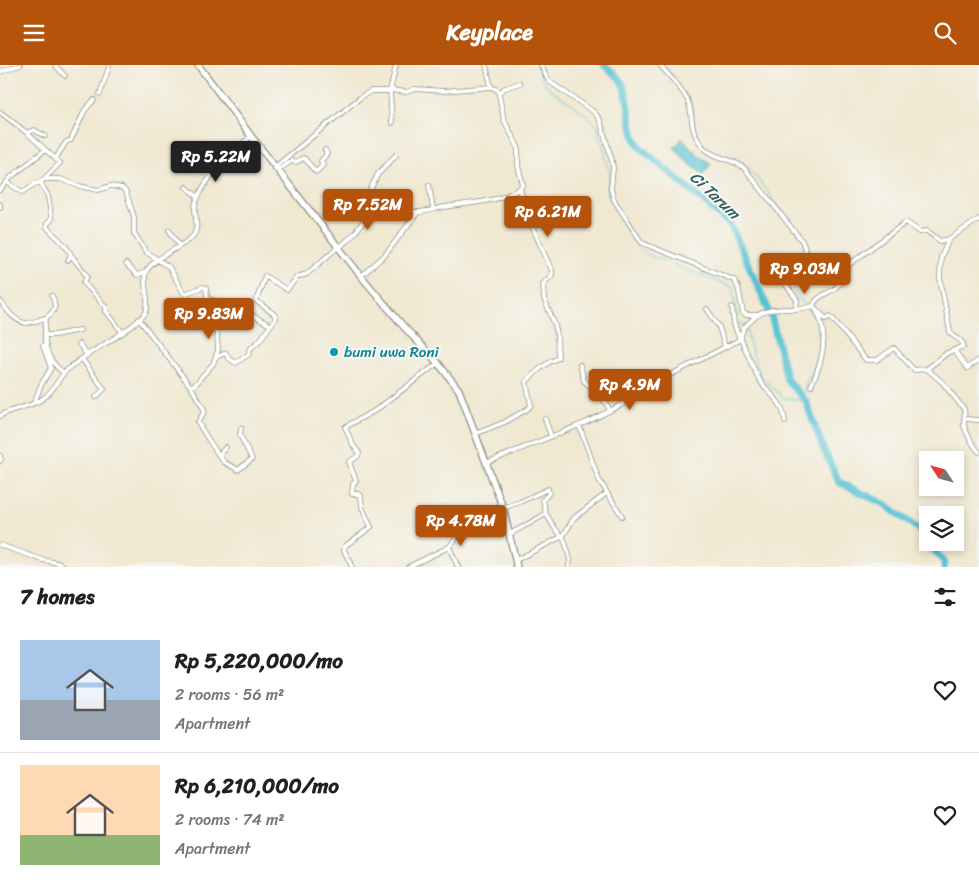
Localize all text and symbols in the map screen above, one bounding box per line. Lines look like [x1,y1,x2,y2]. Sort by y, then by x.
text: Keyplace [446,13,533,52]
icon: menu [20,19,48,47]
icon: search [931,19,959,47]
pin: Rp 5.22M [164,141,268,183]
text: Rp 5.22M [182,142,250,171]
water label: Ci Tarum [683,164,748,228]
pin: Rp 7.52M [316,189,420,231]
text: Rp 7.52M [334,190,402,219]
pin: Rp 6.21M [496,195,600,238]
text: Rp 6.21M [515,197,581,226]
pin: Rp 9.03M [753,253,857,295]
text: Rp 9.03M [771,254,839,283]
pin: Rp 9.83M [157,297,261,340]
text: Rp 9.83M [175,299,243,328]
place label: bumi uwa Roni [344,339,439,365]
marker: bumi uwa Roni [328,346,340,358]
pin: Rp 4.9M [584,369,676,411]
text: Rp 4.9M [600,370,660,399]
north arrow [919,451,964,496]
map controls [919,451,964,551]
pin: Rp 4.78M [409,505,513,547]
text: Rp 4.78M [427,506,496,535]
button: layers [919,506,964,551]
text: 7 homes [20,578,95,616]
icon: filters [931,583,959,611]
text: Rp 5,220,000/mo [175,642,343,680]
icon: home [60,660,120,720]
icon: heart [931,676,959,704]
text: 2 rooms · 56 m² [175,680,284,709]
text: Apartment [175,709,251,738]
text: Rp 6,210,000/mo [175,767,339,805]
icon: home [60,785,120,845]
icon: heart [931,801,959,829]
text: 2 rooms · 74 m² [175,805,285,834]
text: Apartment [175,834,251,863]

